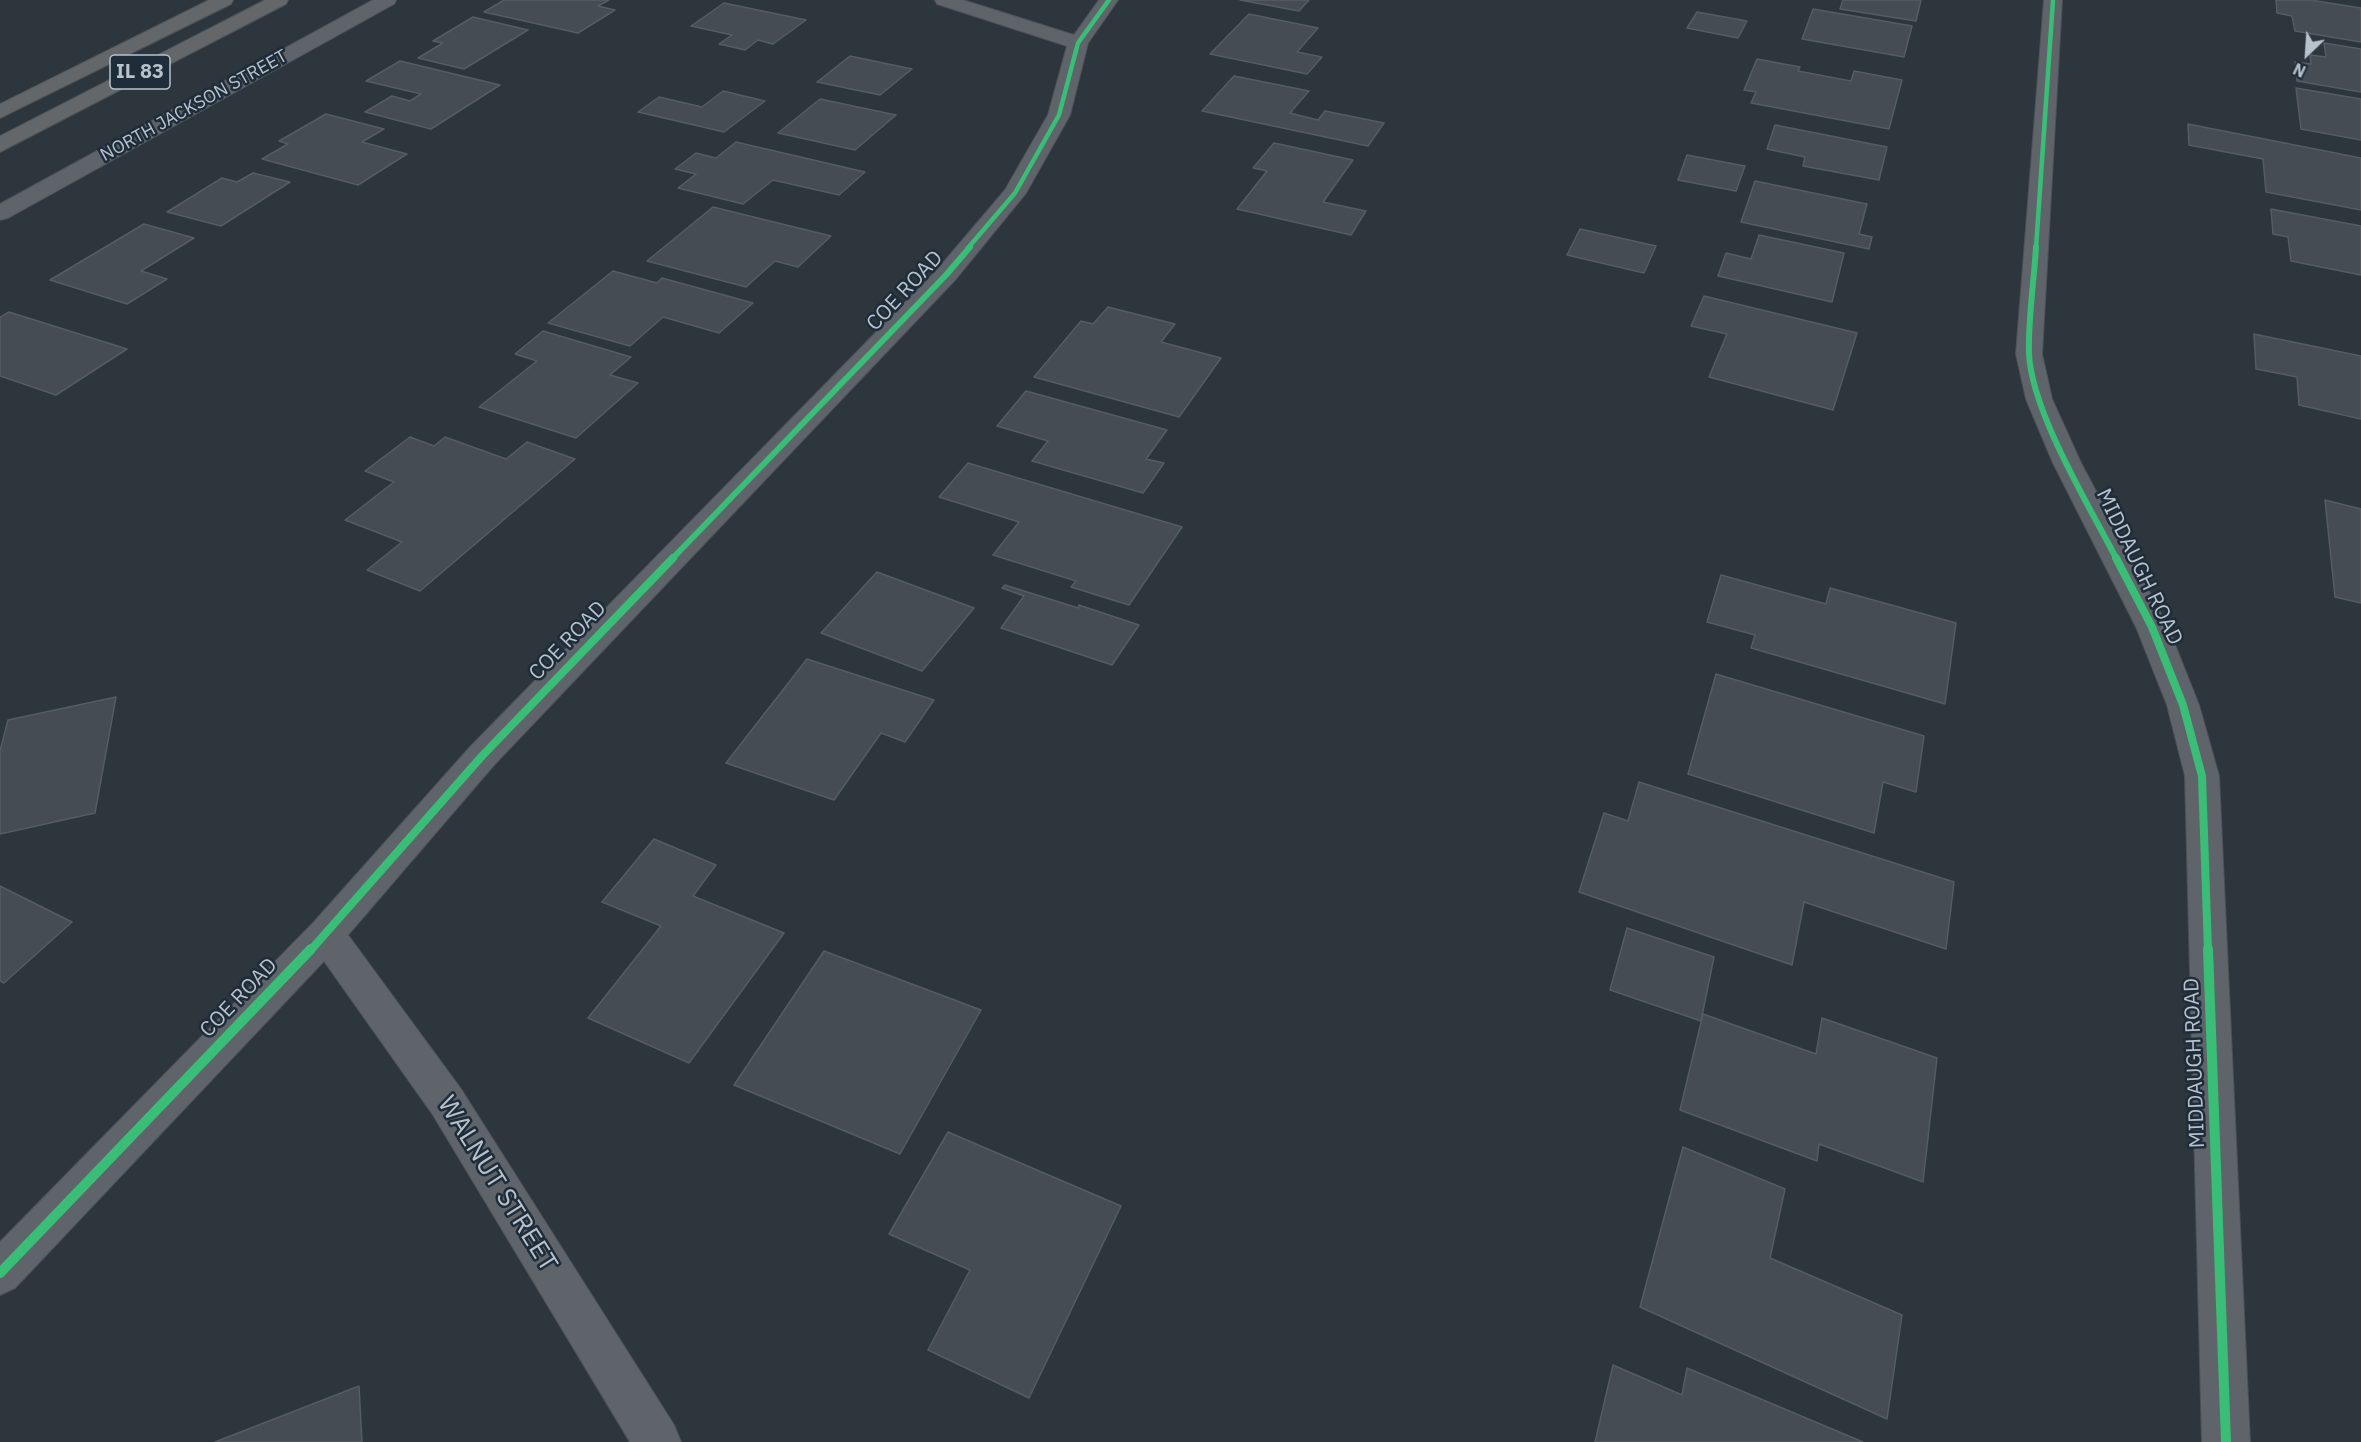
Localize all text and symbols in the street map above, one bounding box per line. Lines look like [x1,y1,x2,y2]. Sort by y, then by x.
north arrow [2277,24,2337,84]
street label: NORTH JACKSON STREET [97,46,291,166]
road number: IL 83 [110,55,170,89]
text: N [2290,59,2309,82]
street label: COE ROAD [862,246,948,336]
street label: MIDDAUGH ROAD [2090,485,2188,649]
street label: COE ROAD [524,596,612,686]
street label: COE ROAD [195,953,283,1043]
street label: MIDDAUGH ROAD [2179,977,2211,1149]
street label: WALNUT STREET [430,1090,564,1278]

